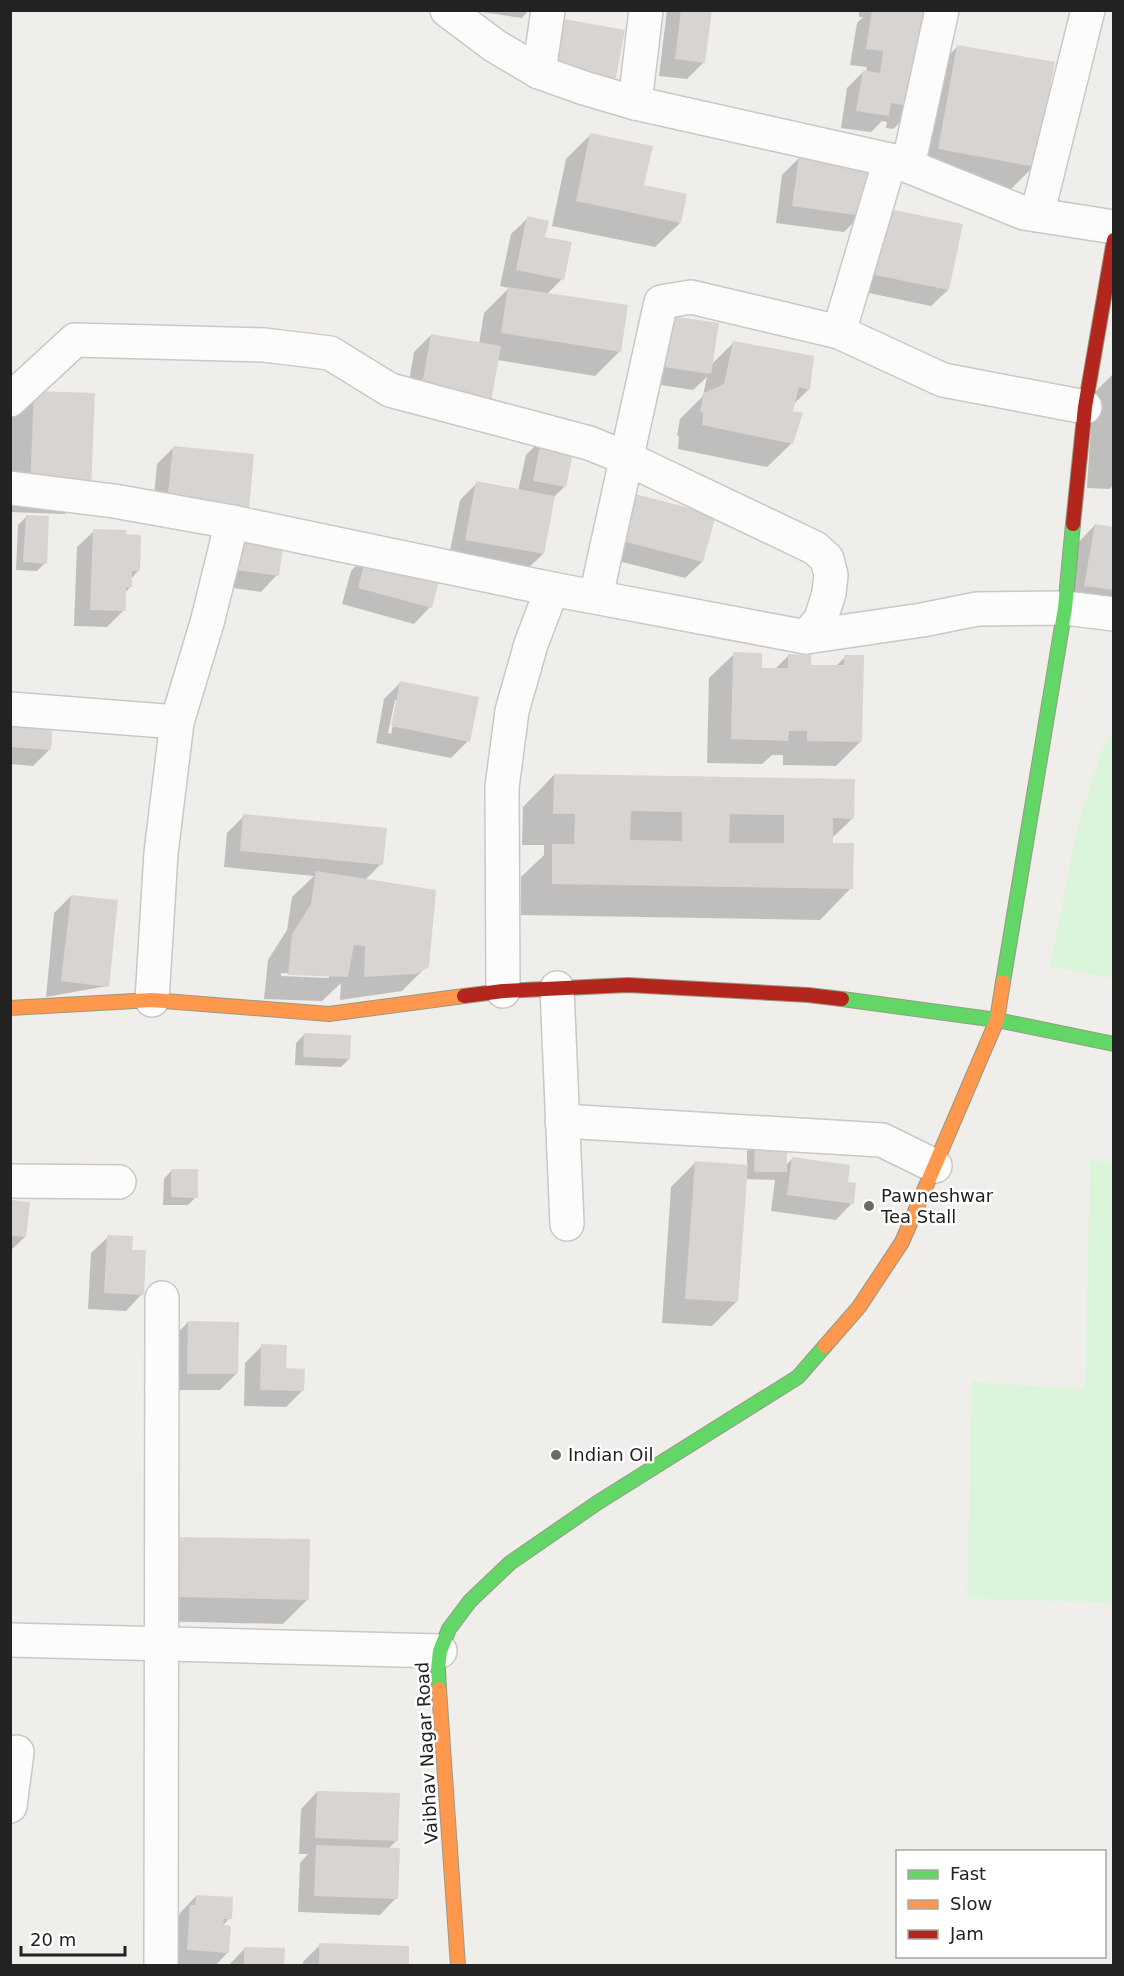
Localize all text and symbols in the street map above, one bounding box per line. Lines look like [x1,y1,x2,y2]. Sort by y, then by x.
place label: Pawneshwar Tea Stall [880,1185,994,1227]
marker: Pawneshwar Tea Stall [862,1199,876,1213]
place label: Indian Oil [568,1444,653,1465]
marker: Indian Oil [549,1448,563,1462]
street label: Vaibhav Nagar Road [411,1661,442,1845]
legend [896,1850,1106,1958]
text: Fast [950,1863,986,1884]
text: Slow [950,1893,992,1914]
scale bar [21,1919,124,1957]
text: Jam [949,1923,984,1944]
text: 20 m [30,1929,76,1950]

